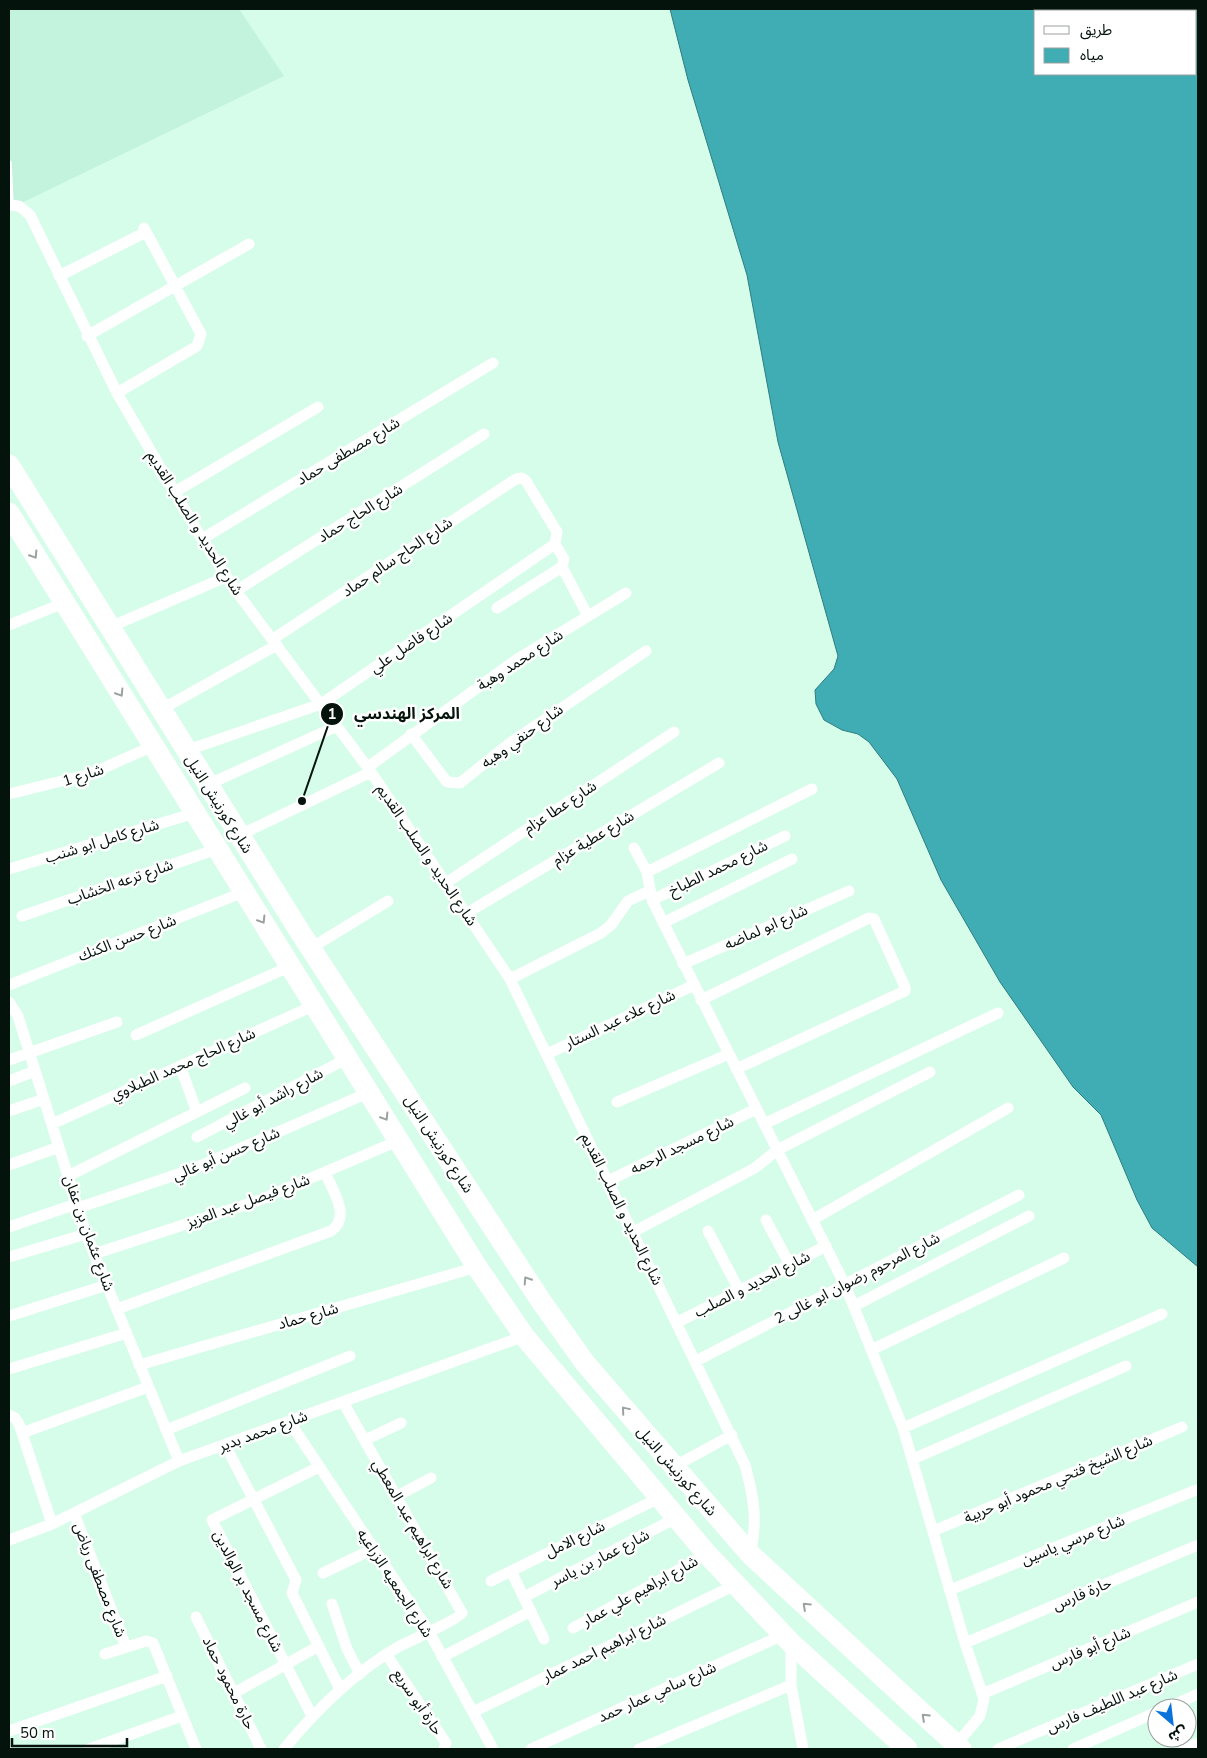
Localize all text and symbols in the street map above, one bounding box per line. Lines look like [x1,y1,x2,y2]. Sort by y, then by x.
legend [1034,10,1197,75]
text: طريق [1080,20,1112,40]
text: مياه [1080,45,1104,65]
street label: شارع مصطفى حماد [293,412,405,491]
street label: شارع الحديد و الصلب القديم [141,447,248,600]
street label: شارع الحاج حماد [314,479,408,549]
street label: شارع الحاج سالم حماد [338,512,457,603]
one-way arrow [28,549,38,558]
street label: شارع فاضل علي [366,608,458,680]
street label: شارع محمد وهبة [473,625,568,697]
one-way arrow [114,687,124,696]
callout: المركز الهندسي [319,698,470,729]
street label: شارع حنفي وهبه [477,699,569,774]
text: المركز الهندسي [354,703,460,727]
text: 1 [327,704,337,724]
street label: شارع كورنيش النيل [179,751,258,859]
street label: شارع 1 [60,759,107,793]
street label: شارع عطا عزام [520,776,602,840]
street label: شارع الحديد و الصلب القديم [370,780,482,931]
street label: شارع عطية عزام [548,806,639,872]
street label: شارع كامل ابو شنب [43,814,162,870]
street label: شارع محمد الطباخ [665,835,772,903]
street label: شارع ترعه الخشاب [64,854,177,911]
street label: شارع ابو لماضه [721,900,812,956]
street label: شارع حسن الكنك [75,910,180,968]
one-way arrow [255,914,265,923]
street label: شارع علاء عبد الستار [561,985,680,1056]
street label: شارع الحاج محمد الطبلاوي [108,1023,259,1107]
street label: شارع راشد أبو غالي [219,1063,328,1135]
street label: شارع كورنيش النيل [398,1091,478,1198]
one-way arrow [379,1111,389,1120]
street label: شارع مسجد الرحمه [627,1111,738,1180]
street label: شارع حسن أبو غالي [169,1122,284,1187]
street label: شارع الحديد و الصلب القديم [575,1129,668,1290]
street label: شارع فيصل عبد العزيز [182,1169,313,1235]
street label: شارع عثمان بن عفان [57,1172,119,1295]
street label: شارع المرحوم رضوان ابو غالى 2 [771,1227,944,1330]
street label: شارع الحديد و الصلب [691,1246,814,1324]
one-way arrow [524,1276,533,1286]
street label: شارع حماد [275,1298,341,1336]
street label: شارع محمد بدير [215,1406,311,1459]
one-way arrow [621,1406,630,1415]
street label: شارع كورنيش النيل [631,1422,722,1522]
street label: شارع الشيخ فتحي محمود أبو حربية [961,1430,1156,1530]
street label: شارع ابراهيم عبد المعطي [366,1456,458,1594]
street label: شارع مرسي ياسين [1018,1510,1129,1572]
street label: شارع الامل [542,1516,609,1564]
street label: شارع مصطفى رياض [67,1520,131,1641]
street label: شارع عمار بن ياسر [546,1524,654,1594]
street label: شارع الجمعيه الزراعيه [351,1525,438,1643]
street label: شارع مسجد بر الوالدين [207,1527,288,1657]
street label: شارع ابراهيم علي عمار [578,1551,703,1633]
street label: حارة فارس [1049,1573,1115,1615]
one-way arrow [802,1603,811,1612]
street label: شارع ابراهيم احمد عمار [538,1609,670,1689]
street label: شارع أبو فارس [1047,1622,1134,1676]
street label: حارة محمود حماد [198,1633,260,1733]
street label: شارع سامي عمار حمد [595,1657,720,1729]
street label: حارة أبو سريع [387,1665,448,1740]
street label: شارع عبد اللطيف فارس [1044,1665,1180,1737]
north arrow [1147,1698,1197,1748]
one-way arrow [922,1714,931,1723]
scale bar [12,1716,128,1748]
text: 50 m [20,1723,55,1743]

